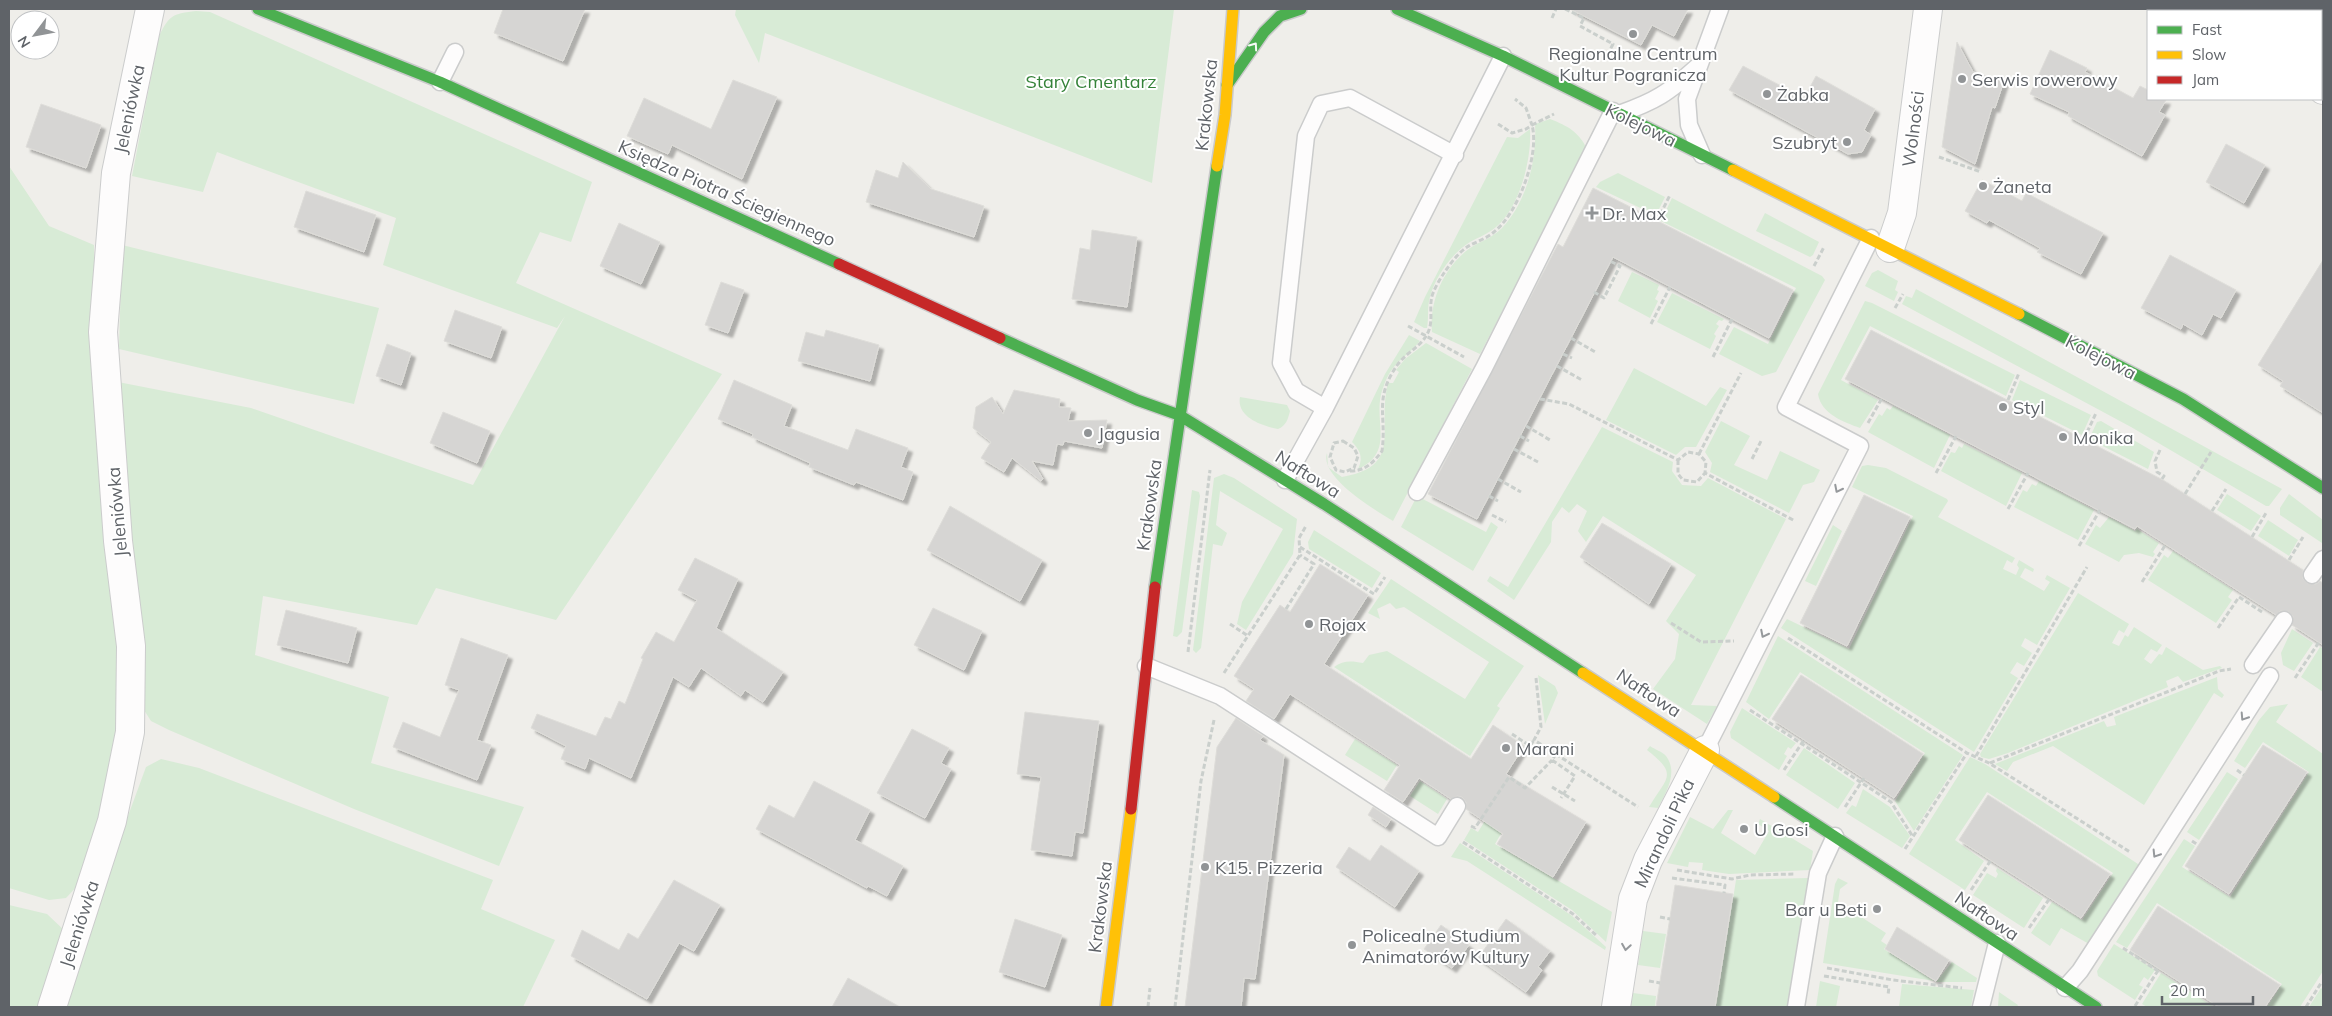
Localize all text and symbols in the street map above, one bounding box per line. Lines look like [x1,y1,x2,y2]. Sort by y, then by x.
north arrow [10,10,60,60]
legend [2147,10,2322,100]
text: Fast [2192,20,2222,39]
marker: Regionalne Centrum Kultur Pogranicza [1627,28,1639,40]
text: N [14,33,34,51]
place label: Regionalne Centrum Kultur Pogranicza [1548,42,1718,86]
one-way arrow [1248,43,1257,52]
text: Slow [2192,45,2226,64]
street label: Krakowska [1190,58,1222,152]
street label: Jeleniówka [108,62,150,156]
place label: Serwis rowerowy [1972,68,2118,91]
park label: Stary Cmentarz [1025,70,1157,93]
text: Jam [2192,70,2219,89]
marker: Serwis rowerowy [1956,73,1968,85]
place label: Żabka [1777,83,1829,106]
marker: Żabka [1761,88,1773,100]
street label: Wolności [1897,90,1929,168]
street label: Kolejowa [1602,98,1680,152]
place label: Szubryt [1772,131,1837,154]
street label: Księdza Piotra Ściegiennego [615,135,839,251]
marker: Szubryt [1841,136,1853,148]
place label: Żaneta [1993,175,2052,198]
marker: Żaneta [1977,180,1989,192]
place label: Dr. Max [1602,202,1667,225]
marker: Dr. Max [1586,207,1598,219]
street label: Kolejowa [2062,329,2140,385]
place label: Styl [2013,396,2044,419]
marker: Styl [1997,401,2009,413]
place label: Jagusia [1098,422,1160,445]
place label: Monika [2073,426,2134,449]
marker: Jagusia [1082,427,1094,439]
marker: Monika [2057,431,2069,443]
street label: Naftowa [1271,445,1345,503]
street label: Krakowska [1131,458,1167,552]
street label: Jeleniówka [102,466,132,558]
one-way arrow [1834,484,1844,493]
place label: Rojax [1319,613,1367,636]
marker: Rojax [1303,618,1315,630]
one-way arrow [1760,629,1770,638]
street label: Naftowa [1612,664,1686,722]
one-way arrow [2240,712,2250,721]
place label: Marani [1516,737,1574,760]
marker: Marani [1500,742,1512,754]
street label: Mirandoli Pika [1629,775,1699,891]
place label: U Gosi [1754,818,1809,841]
marker: U Gosi [1738,823,1750,835]
one-way arrow [2153,849,2162,858]
place label: K15. Pizzeria [1215,856,1323,879]
street label: Krakowska [1083,860,1117,954]
marker: K15. Pizzeria [1199,861,1211,873]
street label: Jeleniówka [54,877,104,971]
street label: Naftowa [1951,886,2023,946]
place label: Bar u Beti [1785,898,1867,921]
marker: Bar u Beti [1871,903,1883,915]
place label: Policealne Studium Animatorów Kultury [1362,924,1530,968]
marker: Policealne Studium Animatorów Kultury [1346,939,1358,951]
one-way arrow [1622,943,1632,951]
scale bar [2162,974,2253,1006]
text: 20 m [2170,981,2205,1000]

